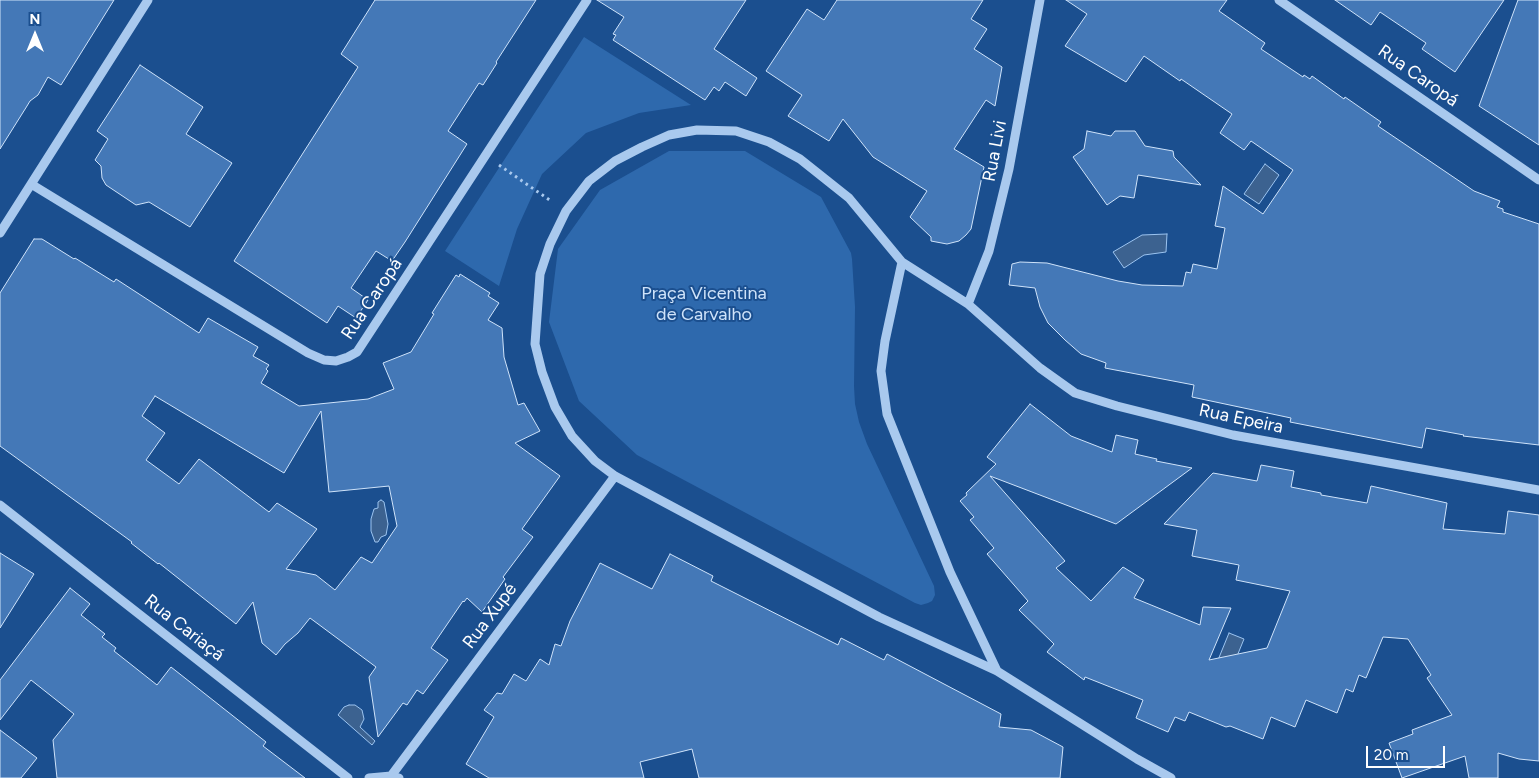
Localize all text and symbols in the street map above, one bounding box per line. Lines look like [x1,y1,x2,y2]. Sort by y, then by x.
north arrow [10,10,60,60]
text: N [30,11,40,28]
street label: Rua Caropá [1374,40,1462,112]
street label: Rua Livi [978,119,1012,183]
street label: Rua Caropá [337,254,407,344]
park label: Praça Vicentina de Carvalho [641,283,767,326]
street label: Rua Epeira [1197,400,1285,438]
street label: Rua Xupé [458,579,522,653]
street label: Rua Cariaçá [140,590,228,666]
scale bar [1369,736,1448,768]
text: 20 m [1374,746,1408,764]

